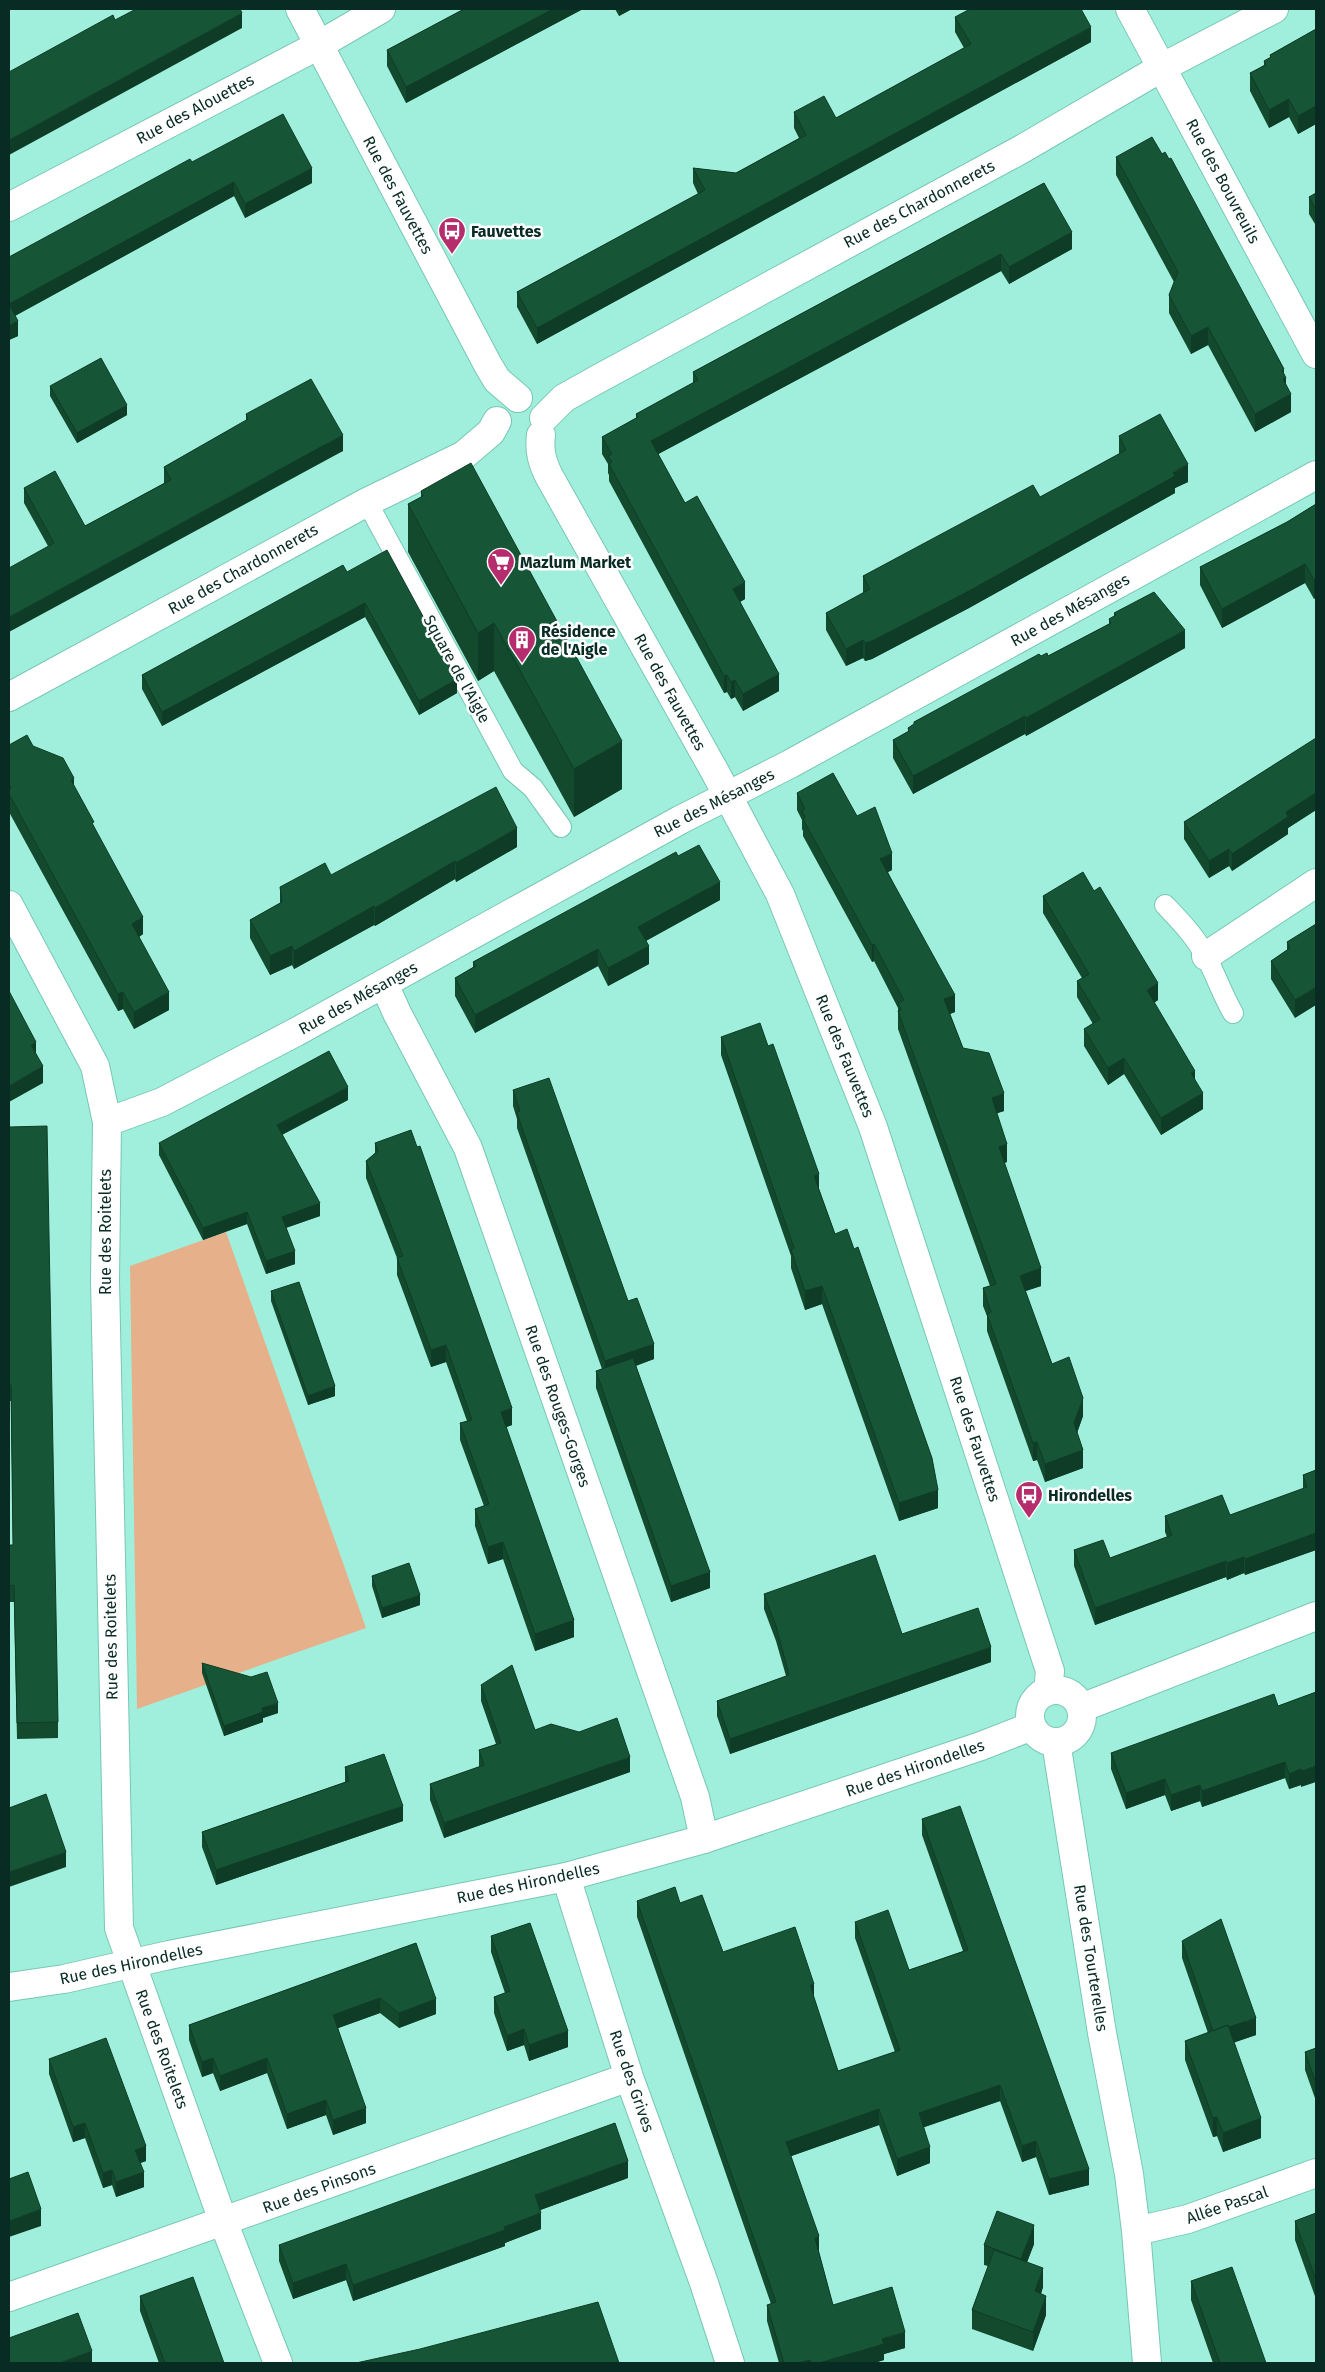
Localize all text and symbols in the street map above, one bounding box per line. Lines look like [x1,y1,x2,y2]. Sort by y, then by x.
street label: Rue des Alouettes [133,70,257,148]
street label: Rue des Bouvreuils [1182,115,1264,247]
street label: Rue des Fauvettes [359,133,437,257]
street label: Rue des Chardonnerets [840,156,998,252]
bus stop icon: Fauvettes [437,216,467,255]
place label: Fauvettes [471,222,542,241]
street label: Rue des Chardonnerets [165,520,321,618]
supermarket icon: Mazlum Market [486,547,516,586]
place label: Mazlum Market [520,553,632,572]
street label: Rue des Mésanges [1007,570,1133,650]
street label: Square de l'Aigle [420,612,494,726]
place label: Résidence de l'Aigle [541,622,616,659]
building icon: Résidence de l'Aigle [507,625,537,664]
street label: Rue des Fauvettes [630,630,710,754]
street label: Rue des Mésanges [651,764,777,842]
street label: Rue des Mésanges [295,958,421,1038]
street label: Rue des Fauvettes [812,992,878,1120]
street label: Rue des Roitelets [96,1169,115,1295]
street label: Rue des Rouges-Gorges [521,1322,595,1490]
street label: Rue des Fauvettes [946,1374,1004,1504]
bus stop icon: Hirondelles [1014,1480,1044,1519]
place label: Hirondelles [1048,1486,1132,1505]
street label: Rue des Roitelets [100,1574,122,1700]
street label: Rue des Hirondelles [843,1735,987,1801]
street label: Rue des Hirondelles [455,1859,601,1907]
street label: Rue des Tourterelles [1070,1883,1112,2033]
street label: Rue des Hirondelles [58,1940,204,1988]
street label: Rue des Roitelets [132,1987,192,2111]
street label: Rue des Grives [606,2027,658,2135]
street label: Rue des Pinsons [260,2159,378,2217]
street label: Allée Pascal [1184,2182,1271,2228]

